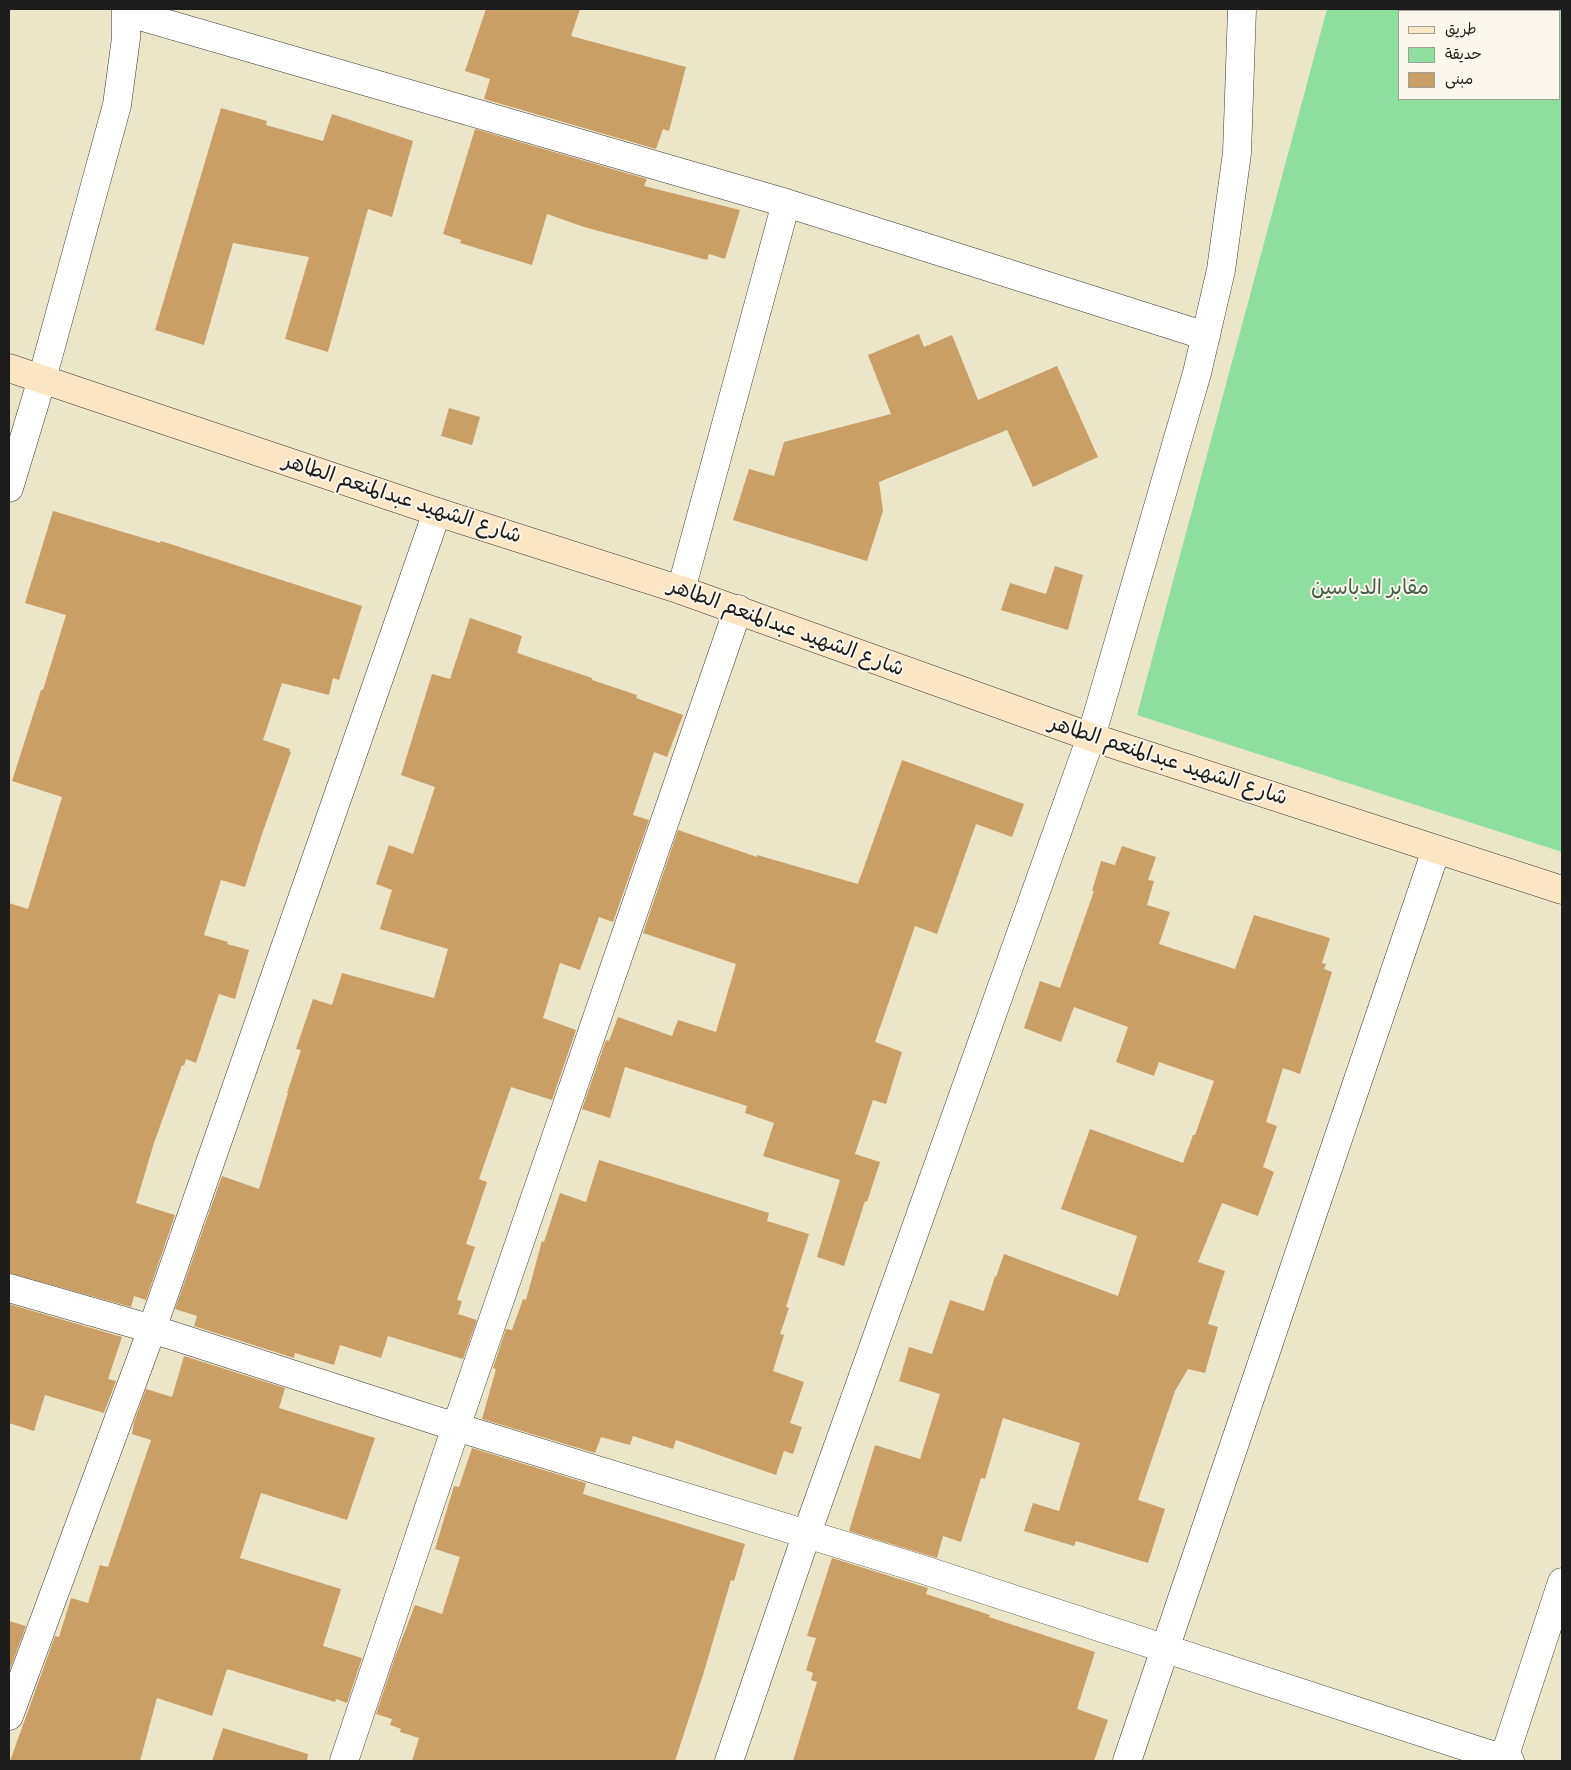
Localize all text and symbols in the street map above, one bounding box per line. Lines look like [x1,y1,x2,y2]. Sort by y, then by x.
legend [1398,10,1561,100]
text: طريق [1445,20,1477,39]
text: حديقة [1445,45,1482,64]
text: مبنى [1445,70,1473,89]
street label: شارع الشهيد عبدالمنعم الطاهر [280,448,524,550]
street label: شارع الشهيد عبدالمنعم الطاهر [665,574,907,682]
park label: مقابر الدباسين [1311,575,1429,601]
street label: شارع الشهيد عبدالمنعم الطاهر [1046,710,1290,812]

